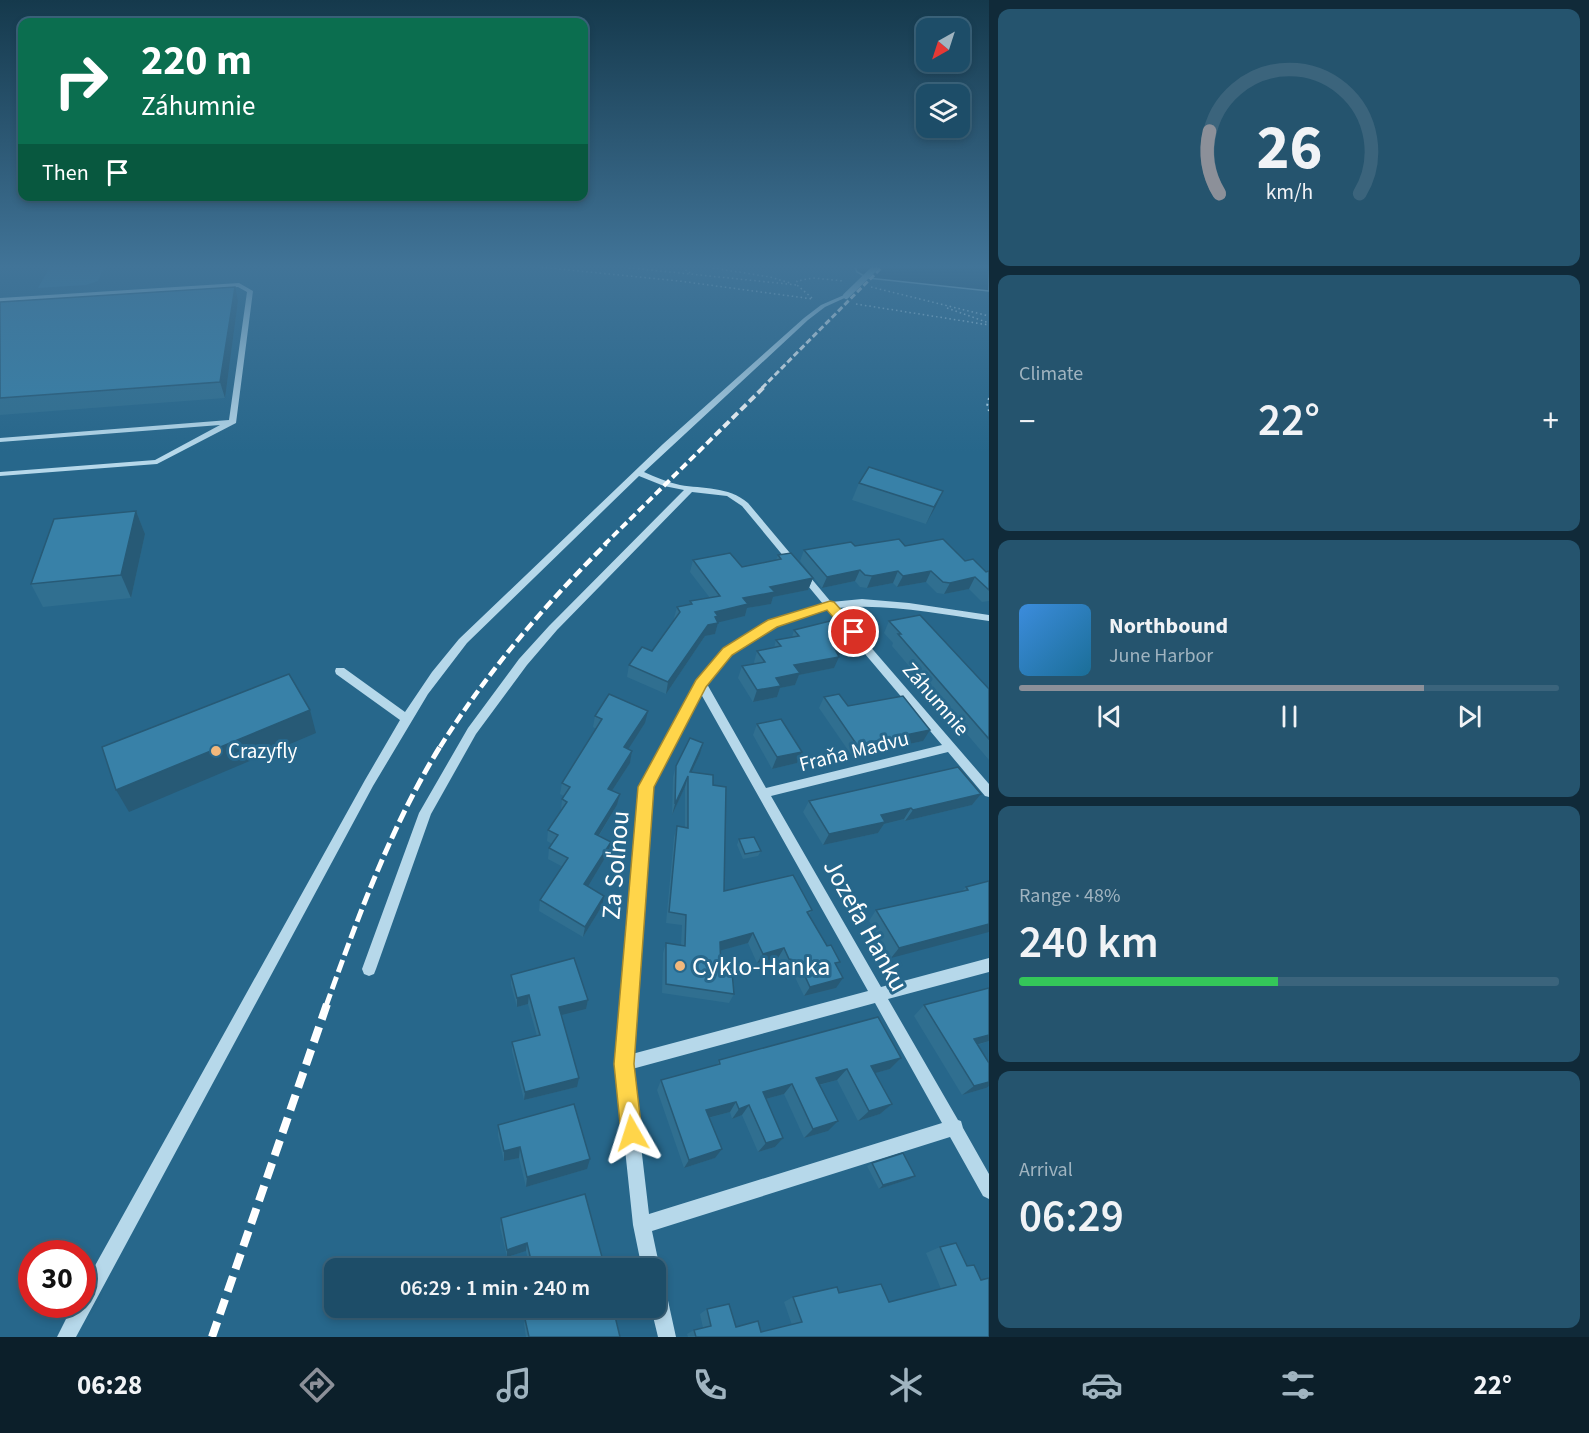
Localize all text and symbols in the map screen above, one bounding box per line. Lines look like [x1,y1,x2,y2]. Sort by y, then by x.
north arrow [916,18,970,72]
map controls [916,18,970,138]
text: 220 m [141,31,252,91]
icon: right [42,42,120,120]
button: layers [916,84,970,138]
text: Záhumnie [141,87,255,126]
text: 26 [1256,104,1322,193]
icon: arrive [101,156,134,189]
text: Then [42,157,89,189]
text: km/h [1265,178,1313,209]
text: Climate [1019,360,1083,388]
text: 22° [1258,389,1320,453]
text: − [1019,398,1035,445]
text: + [1543,398,1559,445]
pin [828,606,879,657]
text: Northbound [1109,610,1228,642]
icon: arrive [837,615,870,648]
text: June Harbor [1109,642,1213,670]
street label: Záhumnie [896,656,976,742]
icon: previous [1093,700,1126,733]
icon: pause [1273,700,1306,733]
icon: next [1453,700,1486,733]
street label: Fraňa Madvu [796,723,912,779]
place label: Crazyfly [228,736,298,766]
marker: Crazyfly [209,744,223,758]
street label: Za Soľnou [592,809,639,921]
street label: Jozefa Hanku [814,852,917,998]
text: Range · 48% [1019,882,1120,910]
text: 240 km [1019,911,1159,975]
place label: Cyklo-Hanka [692,948,830,985]
marker: Cyklo-Hanka [673,959,687,973]
position arrow [600,1101,664,1165]
text: Arrival [1019,1156,1073,1184]
text: 06:29 [1019,1185,1124,1249]
speed limit sign: 30 [18,1240,96,1318]
text: 06:29 · 1 min · 240 m [400,1272,590,1304]
icon: directions [296,1364,338,1406]
icon: music [493,1364,535,1406]
icon: phone [689,1364,731,1406]
icon: climate [885,1364,927,1406]
icon: car [1081,1364,1123,1406]
icon: filters [1277,1364,1319,1406]
text: 06:28 [77,1366,142,1405]
text: 22° [1474,1366,1512,1405]

